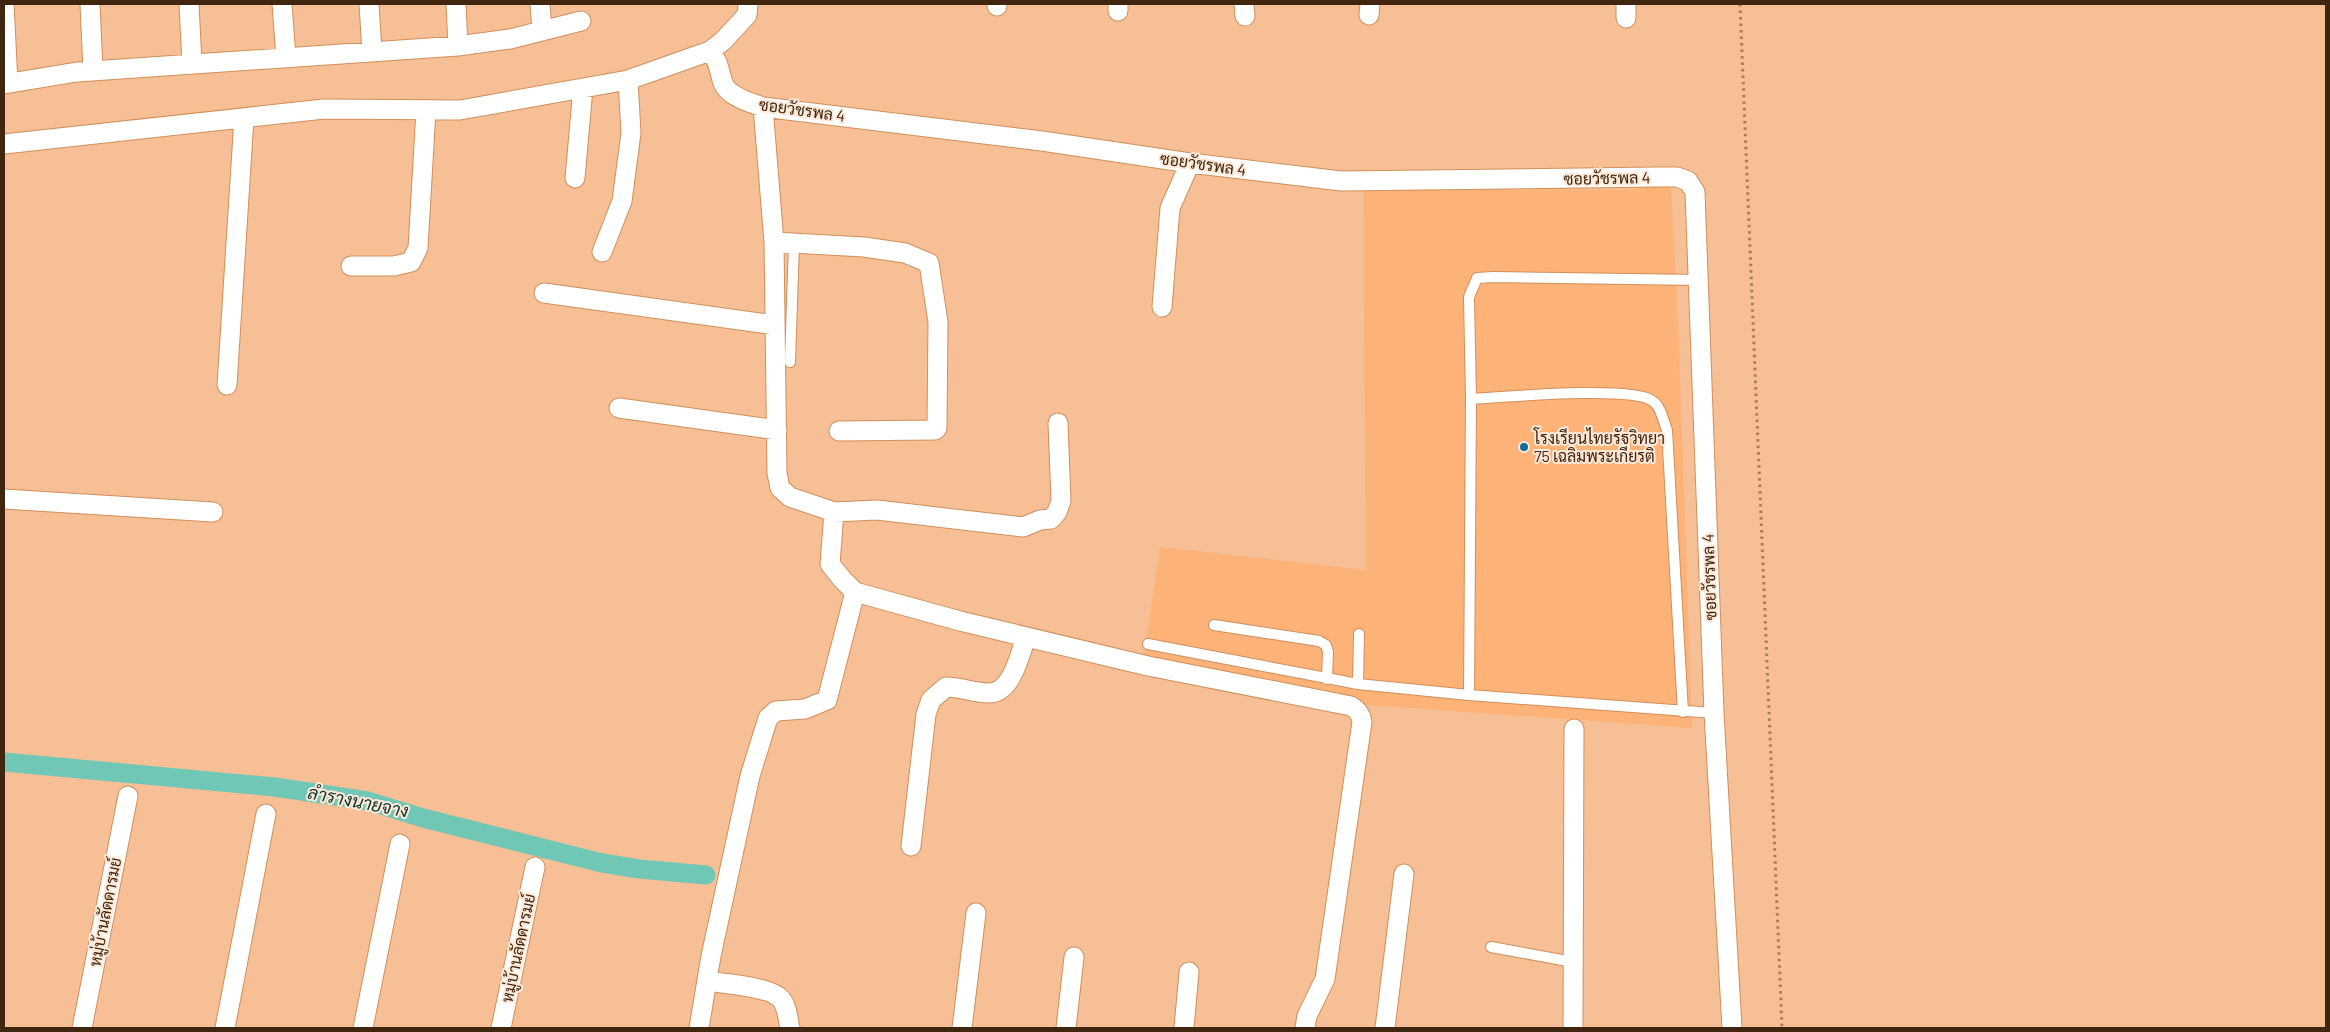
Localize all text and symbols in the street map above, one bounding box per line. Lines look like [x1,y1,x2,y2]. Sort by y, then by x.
street label: ซอยวัชรพล 4 [758,94,846,125]
street label: ซอยวัชรพล 4 [1159,148,1247,179]
street label: ซอยวัชรพล 4 [1563,167,1651,188]
place label: โรงเรียนไทยรัฐวิทยา 75 เฉลิมพระเกียรติ [1533,427,1665,465]
marker: โรงเรียนไทยรัฐวิทยา 75 เฉลิมพระเกียรติ [1518,441,1530,453]
street label: ซอยวัชรพล 4 [1697,533,1720,621]
water label: ลำรางนายจาง [306,780,410,822]
street label: หมู่บ้านลัดดารมย์ [83,855,127,969]
street label: หมู่บ้านลัดดารมย์ [495,891,541,1005]

